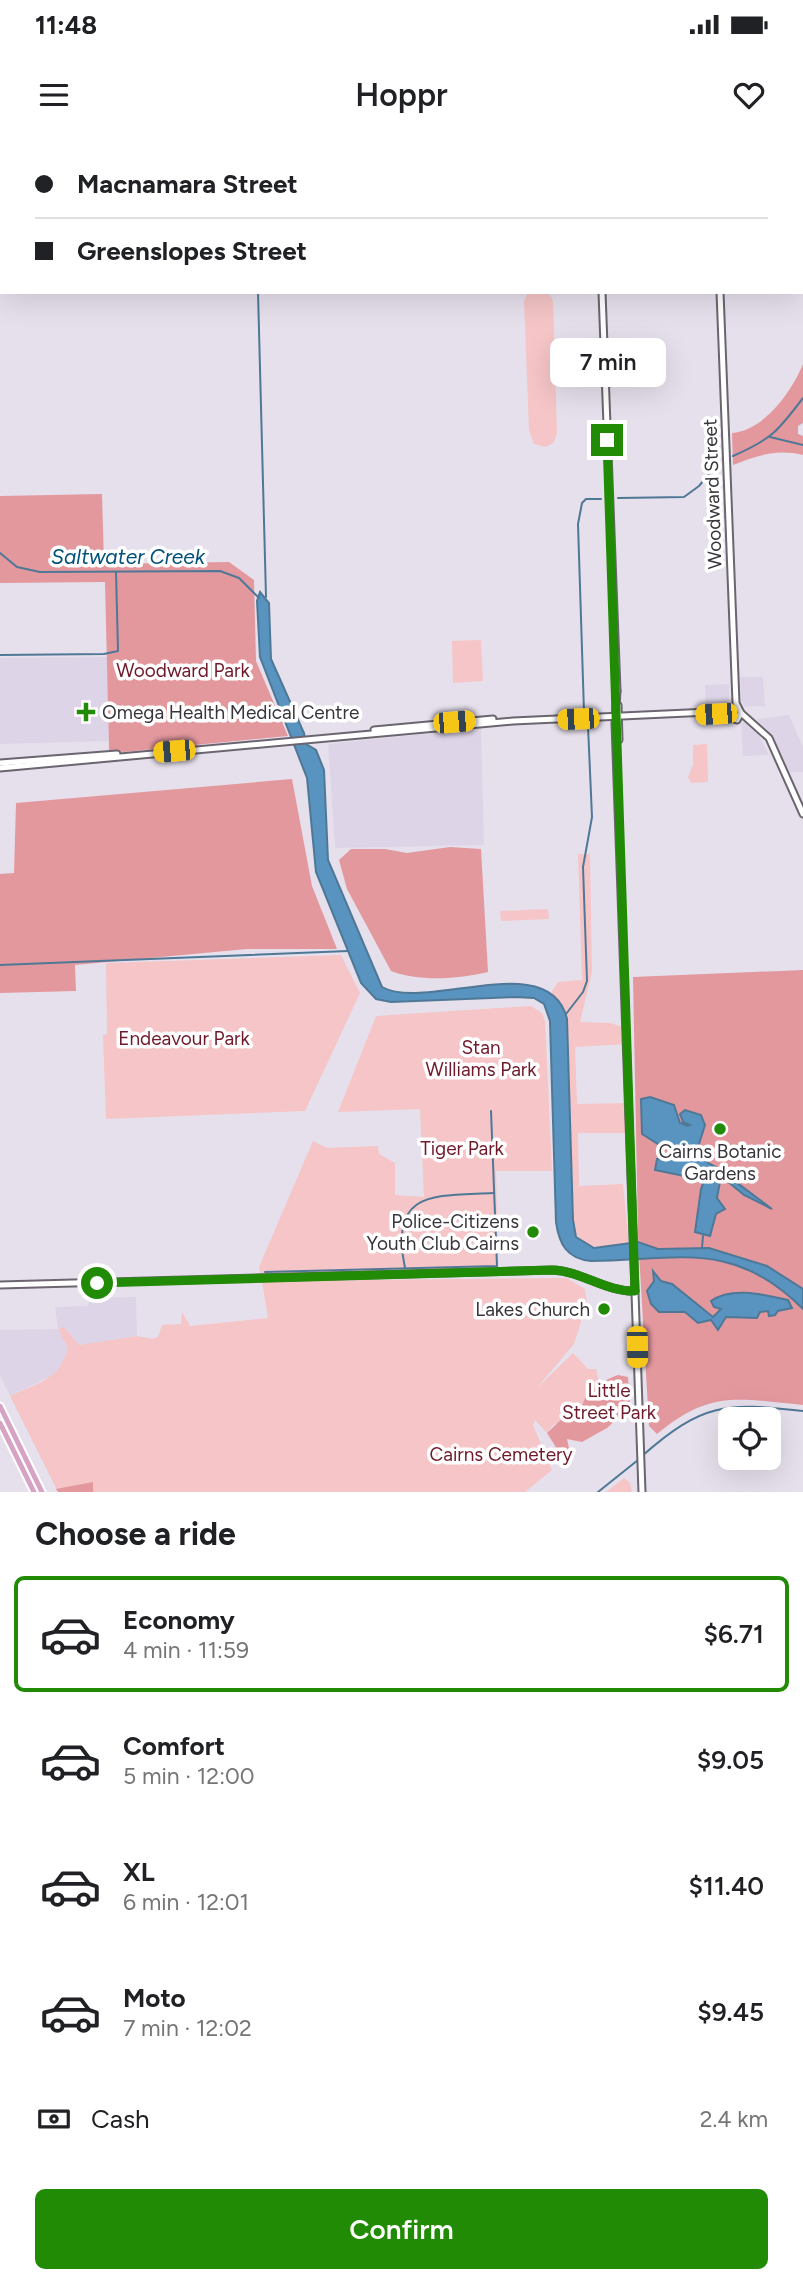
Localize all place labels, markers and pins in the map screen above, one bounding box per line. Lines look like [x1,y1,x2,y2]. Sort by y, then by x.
place label: Omega Health Medical Centre [102,701,359,724]
marker: Omega Health Medical Centre [76,702,96,722]
marker: Cairns Botanic Gardens [712,1121,728,1137]
place label: Cairns Botanic Gardens [658,1140,782,1185]
place label: Police-Citizens Youth Club Cairns [367,1210,519,1255]
marker: Police-Citizens Youth Club Cairns [525,1224,541,1240]
place label: Lakes Church [475,1298,590,1321]
marker: Lakes Church [596,1301,612,1317]

